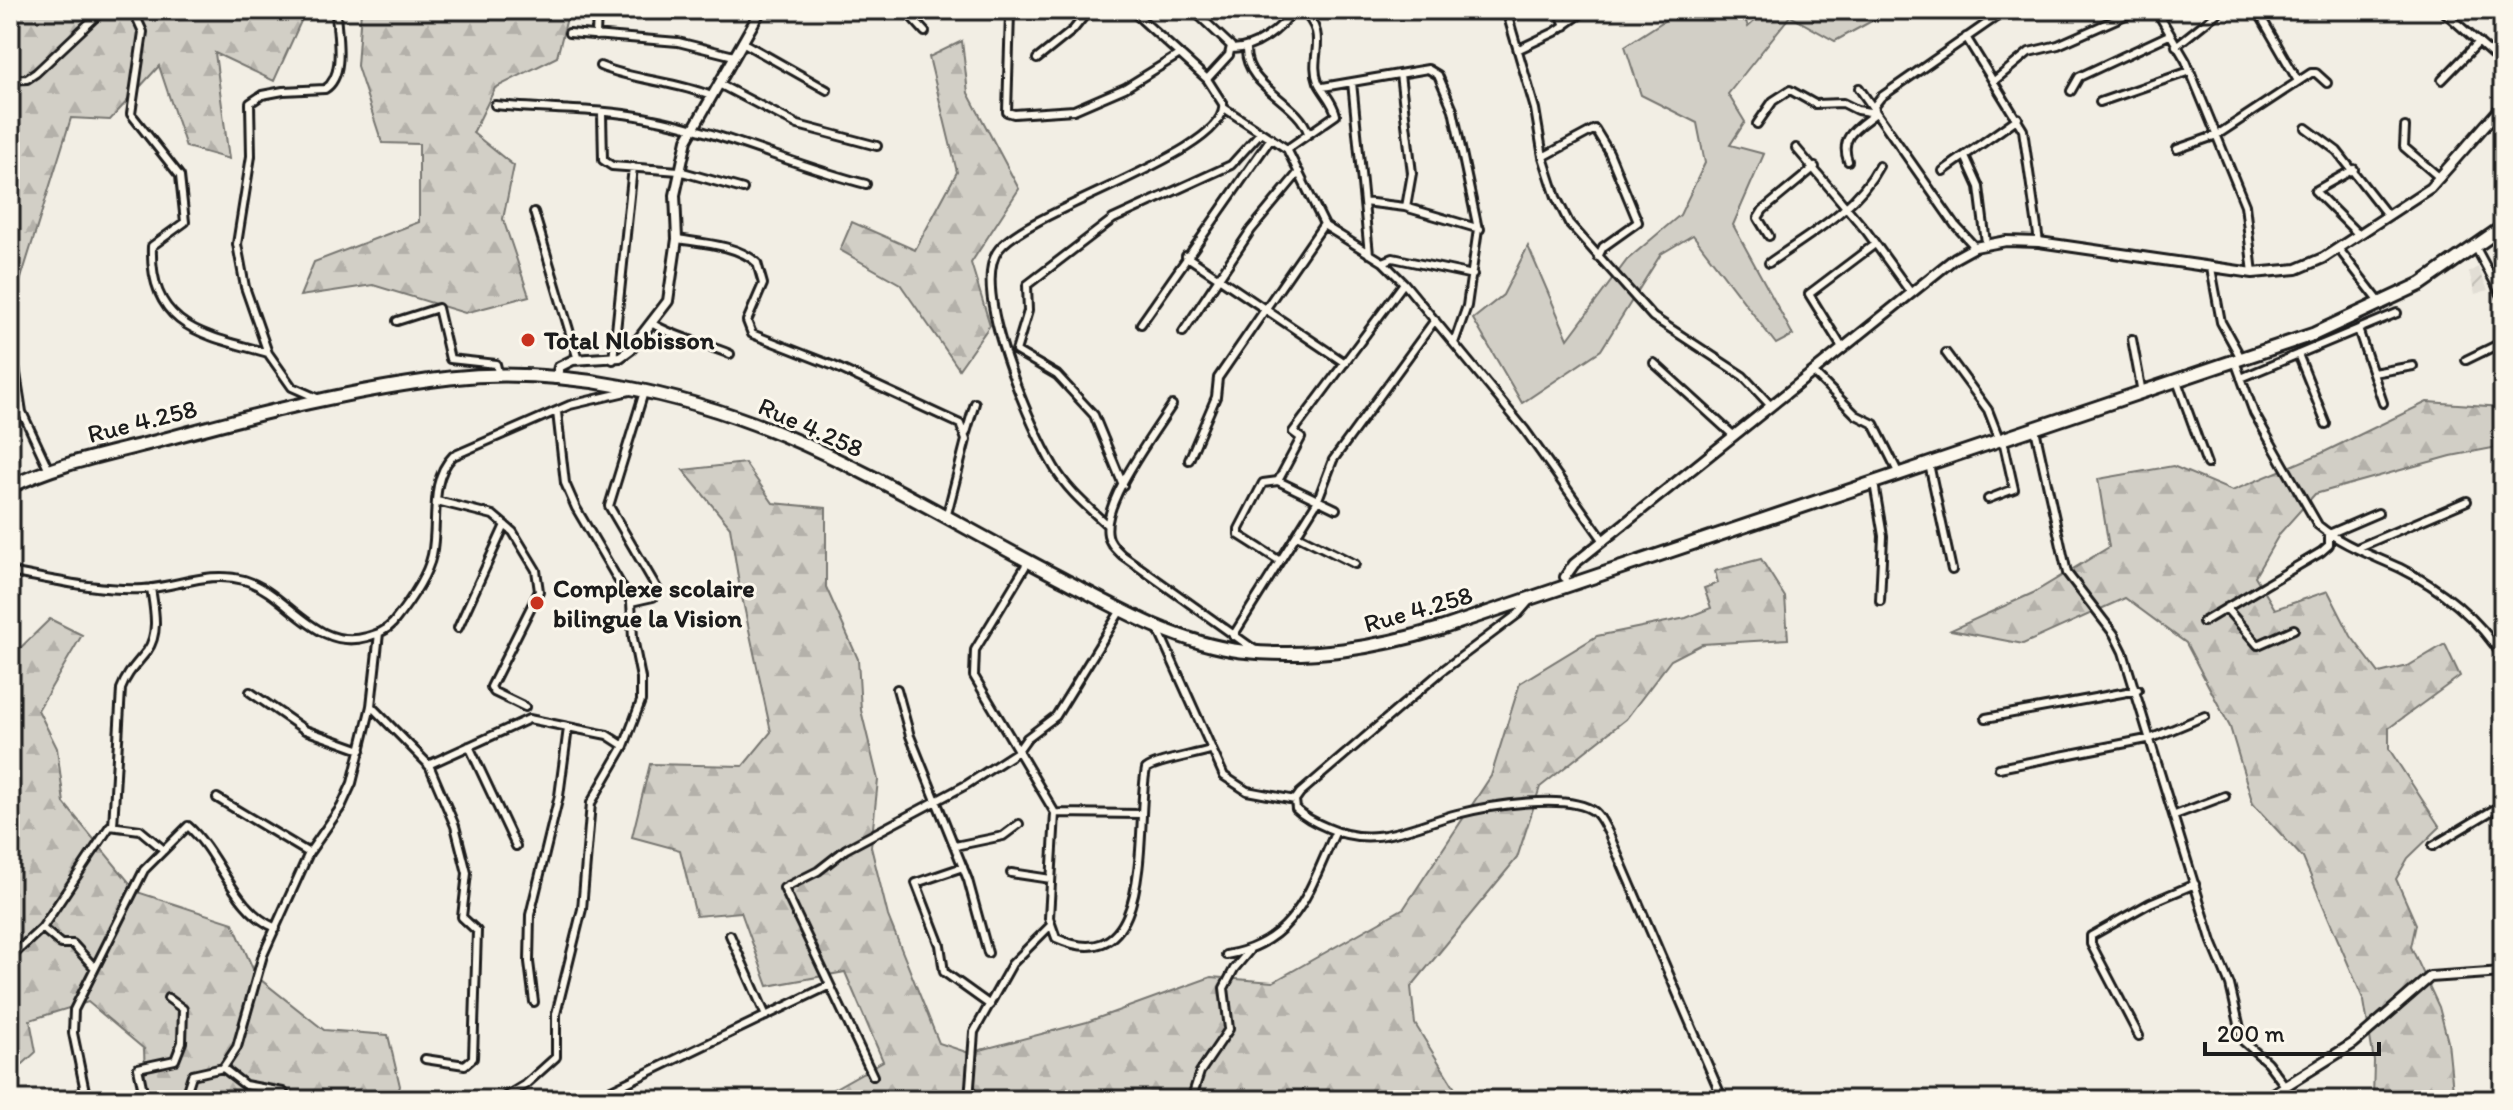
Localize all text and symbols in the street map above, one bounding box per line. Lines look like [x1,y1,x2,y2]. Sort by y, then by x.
place label: Total Nlobisson [543,324,715,356]
marker: Total Nlobisson [519,331,537,349]
street label: Rue 4.258 [753,390,869,464]
street label: Rue 4.258 [84,392,200,450]
place label: Complexe scolaire bilingue la Vision [553,572,755,634]
street label: Rue 4.258 [1360,578,1476,640]
marker: Complexe scolaire bilingue la Vision [528,594,546,612]
scale bar [2205,1006,2379,1056]
text: 200 m [2217,1019,2285,1048]

